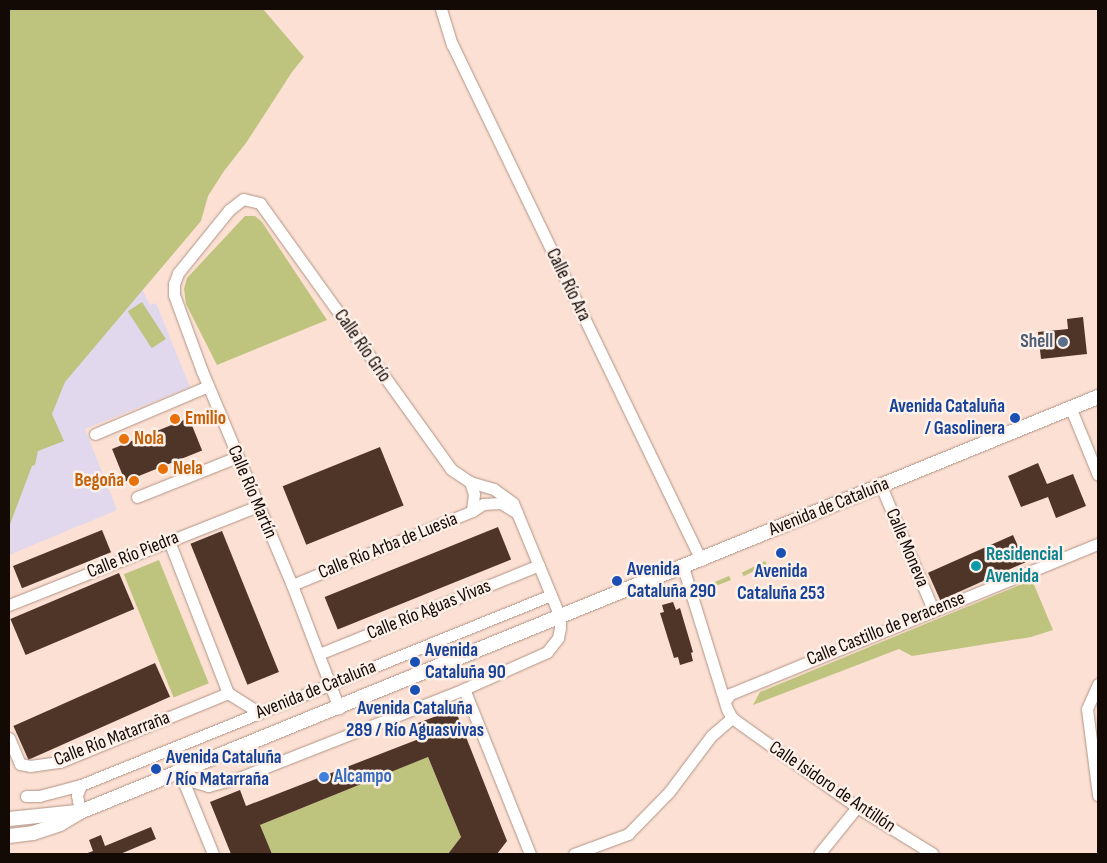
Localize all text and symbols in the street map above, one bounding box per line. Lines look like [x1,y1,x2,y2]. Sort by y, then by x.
street label: Calle Río Ara [541,245,595,325]
street label: Calle Río Grío [329,305,395,387]
place label: Shell [1020,331,1053,353]
marker: Shell [1057,336,1069,348]
place label: Avenida Cataluña / Gasolinera [889,396,1005,440]
place label: Emilio [185,408,226,430]
marker: Avenida Cataluña / Gasolinera [1009,412,1021,424]
marker: Emilio [169,413,181,425]
place label: Nola [134,428,164,450]
marker: Nola [118,433,130,445]
street label: Calle Río Martín [222,442,282,542]
place label: Nela [173,458,203,480]
marker: Nela [157,463,169,475]
place label: Begoña [74,470,124,492]
street label: Avenida de Cataluña [766,473,892,541]
marker: Begoña [128,475,140,487]
street label: Calle Moneva [880,505,934,591]
street label: Calle Río Arba de Luesia [315,508,461,584]
street label: Calle Río Piedra [84,526,182,584]
place label: Residencial Avenida [986,544,1063,588]
marker: Avenida Cataluña 253 [775,547,787,559]
place label: Avenida Cataluña 290 [627,559,716,603]
marker: Residencial Avenida [970,560,982,572]
place label: Avenida Cataluña 253 [737,561,825,605]
street label: Calle Río Aguas Vivas [364,575,494,645]
marker: Avenida Cataluña 290 [611,575,623,587]
street label: Calle Castillo de Peracense [804,587,968,671]
place label: Avenida Cataluña 90 [425,640,506,684]
street label: Avenida de Cataluña [253,656,379,724]
marker: Avenida Cataluña 90 [409,656,421,668]
marker: Avenida Cataluña 289 / Río Aguasvivas [409,684,421,696]
place label: Avenida Cataluña 289 / Río Aguasvivas [346,698,484,742]
street label: Calle Río Matarraña [51,706,173,772]
street label: Calle Isidoro de Antillón [764,736,900,838]
place label: Avenida Cataluña / Río Matarraña [166,747,282,791]
marker: Avenida Cataluña / Río Matarraña [150,763,162,775]
place label: Alcampo [334,766,392,788]
marker: Alcampo [318,771,330,783]

